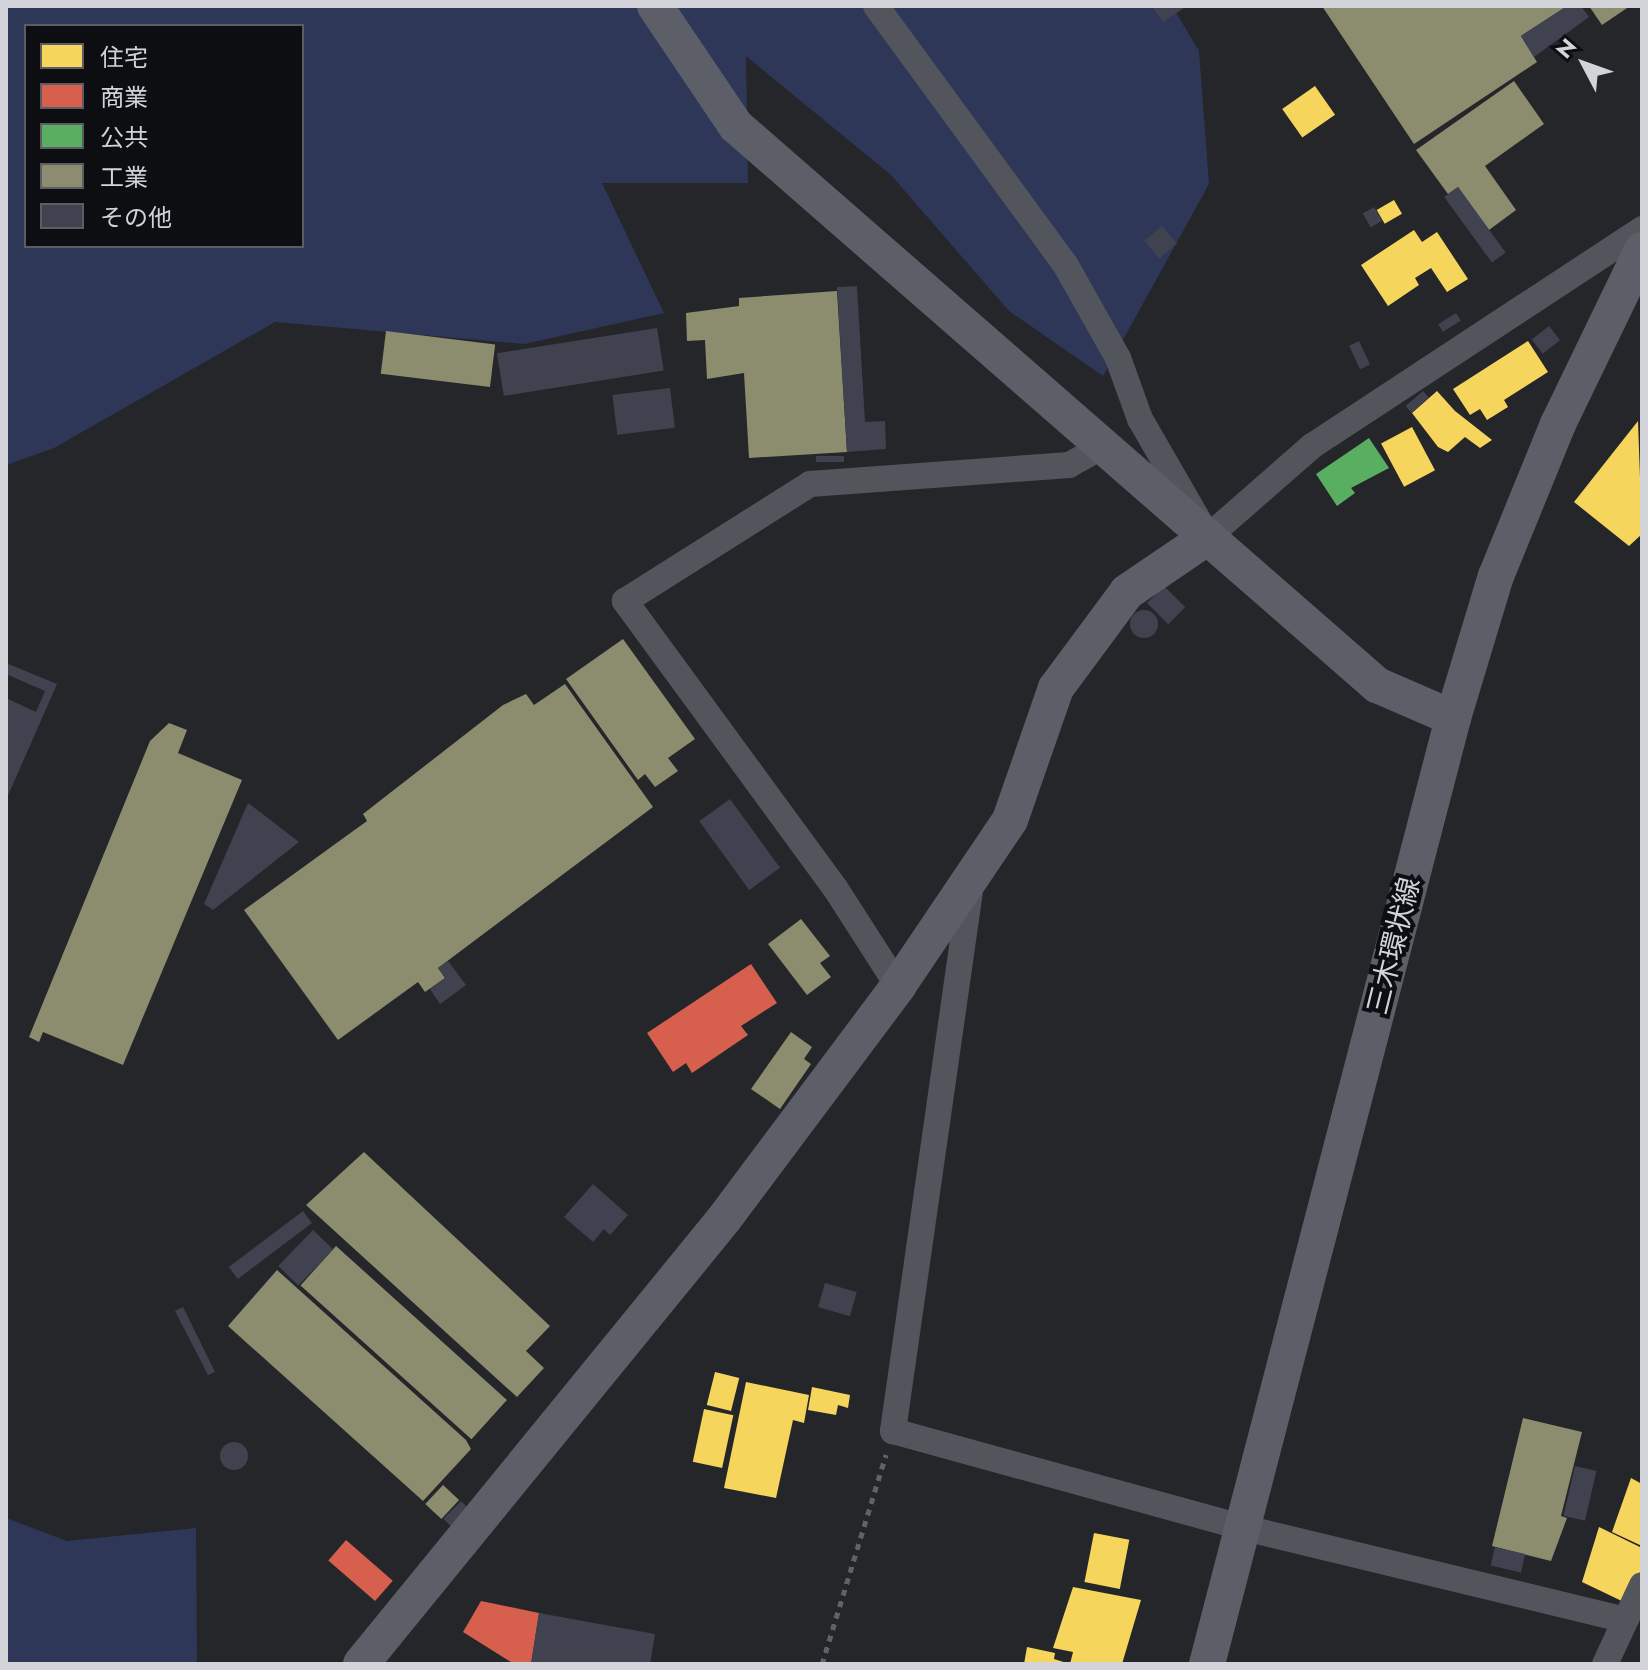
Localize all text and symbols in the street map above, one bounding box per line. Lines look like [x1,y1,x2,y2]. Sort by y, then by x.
legend [24,24,304,248]
north arrow [1544,24,1624,104]
text: N [1548,31,1584,65]
text: 住宅 [100,40,148,75]
text: 商業 [100,80,148,115]
text: 公共 [100,120,148,155]
text: 工業 [100,160,148,195]
text: その他 [100,200,172,235]
street label: 三木環状線 [1361,874,1427,1018]

